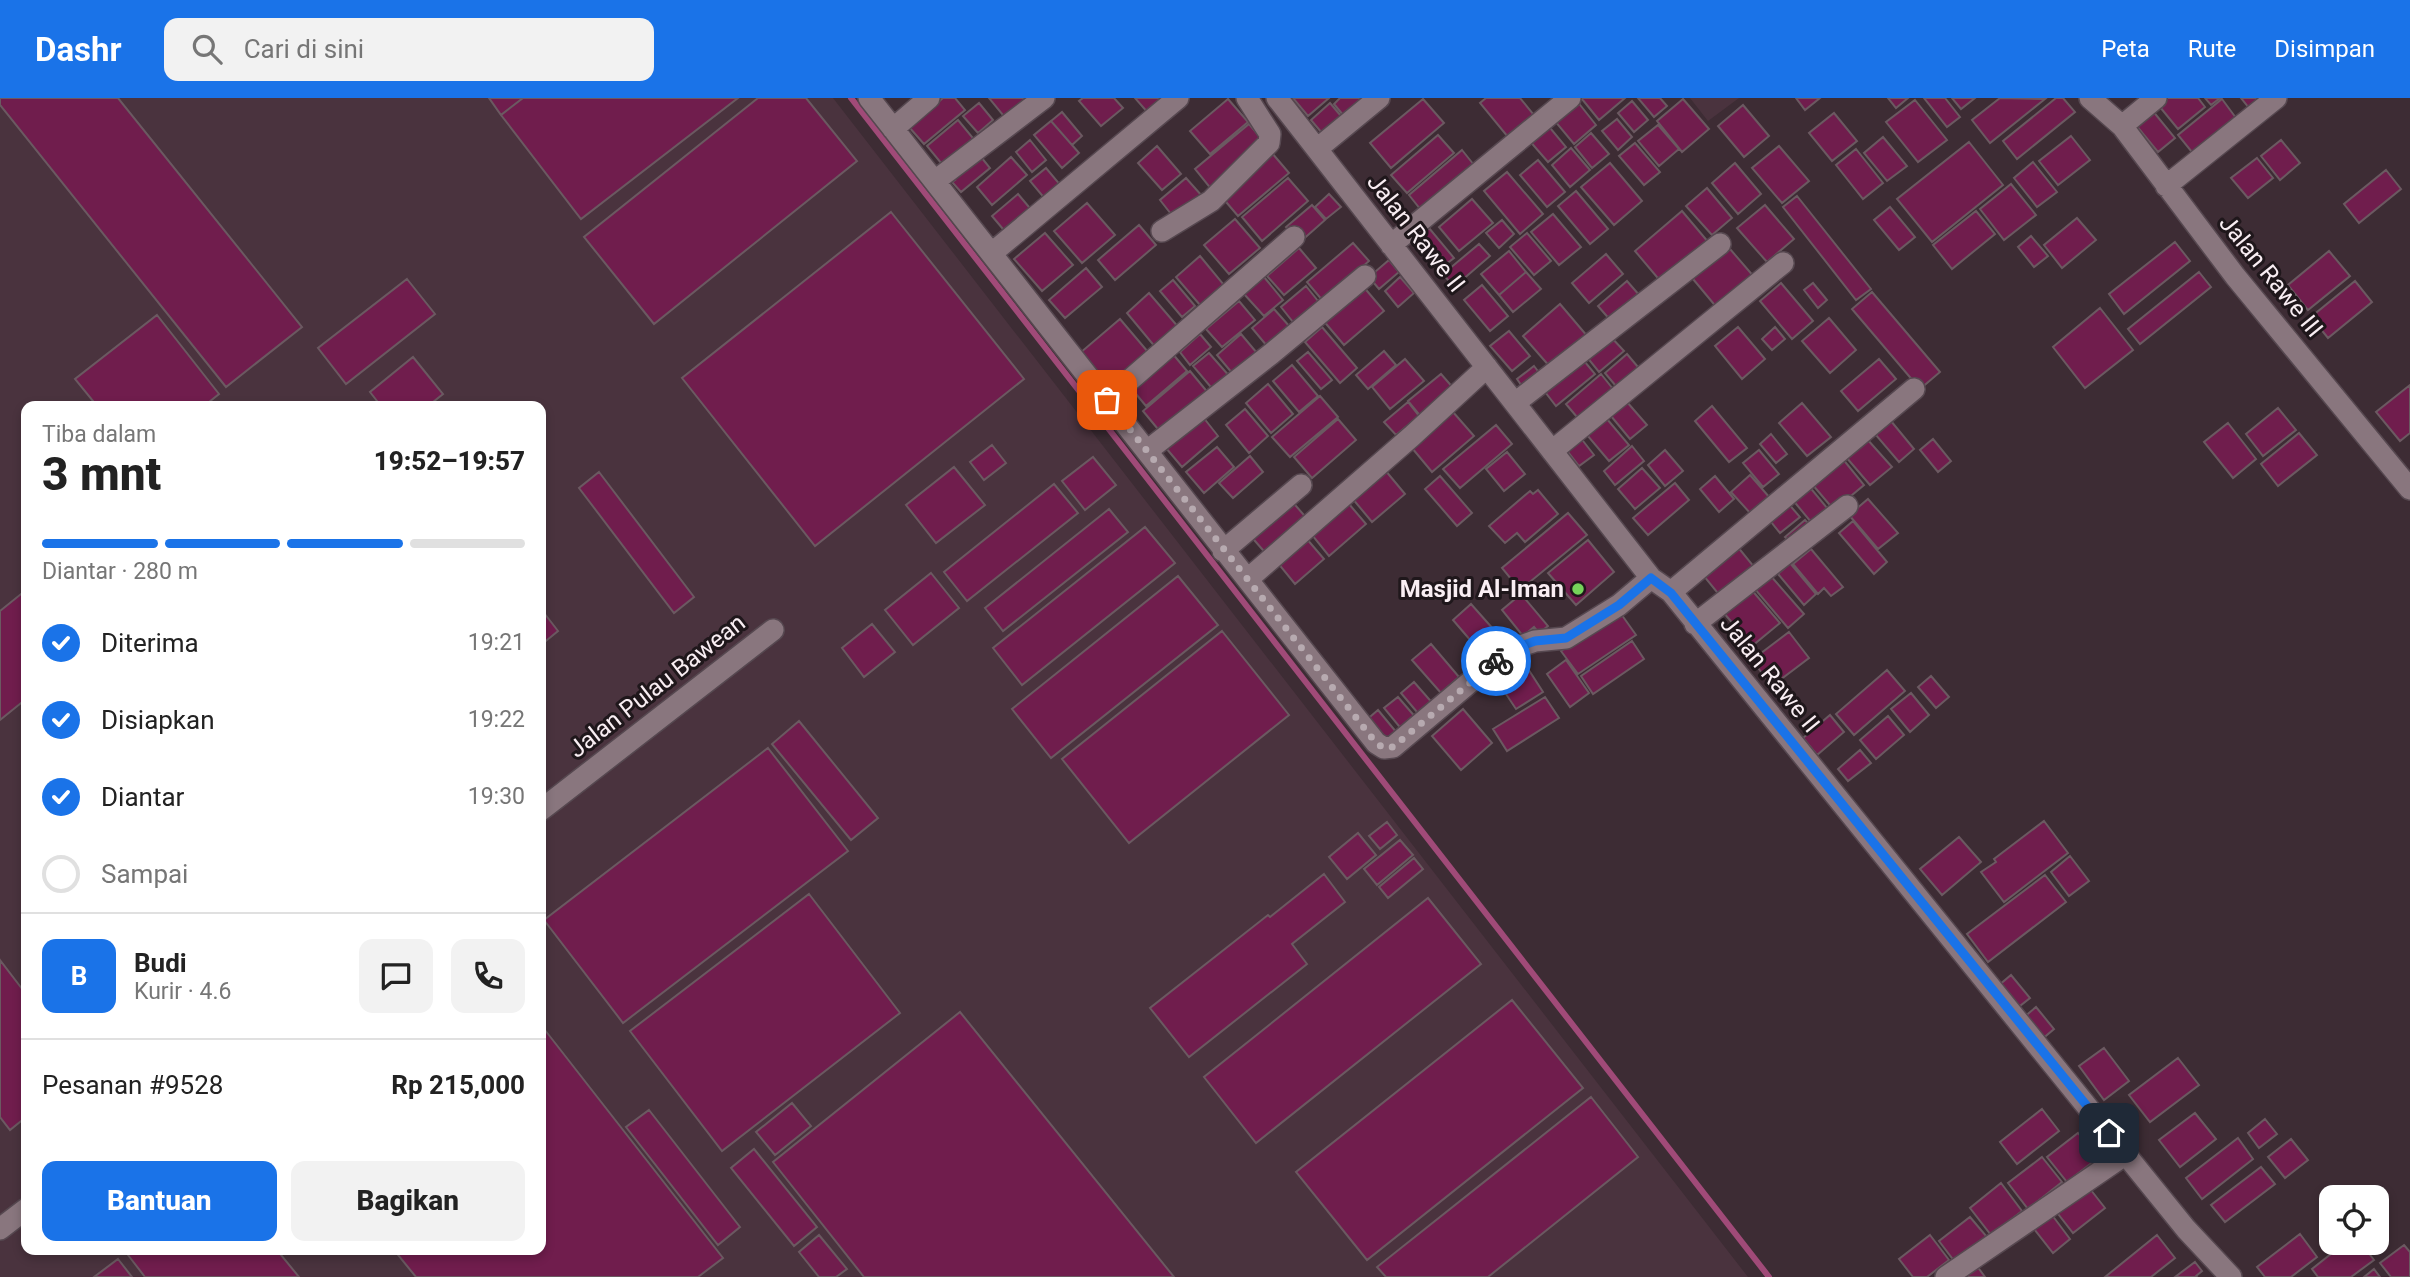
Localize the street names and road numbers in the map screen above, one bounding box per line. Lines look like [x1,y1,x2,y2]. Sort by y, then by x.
street label: Jalan Rawe II [1361,168,1471,298]
street label: Jalan Rawe III [2213,209,2329,343]
street label: Jalan Pulau Bawean [563,609,751,763]
street label: Jalan Rawe II [1714,610,1826,738]

